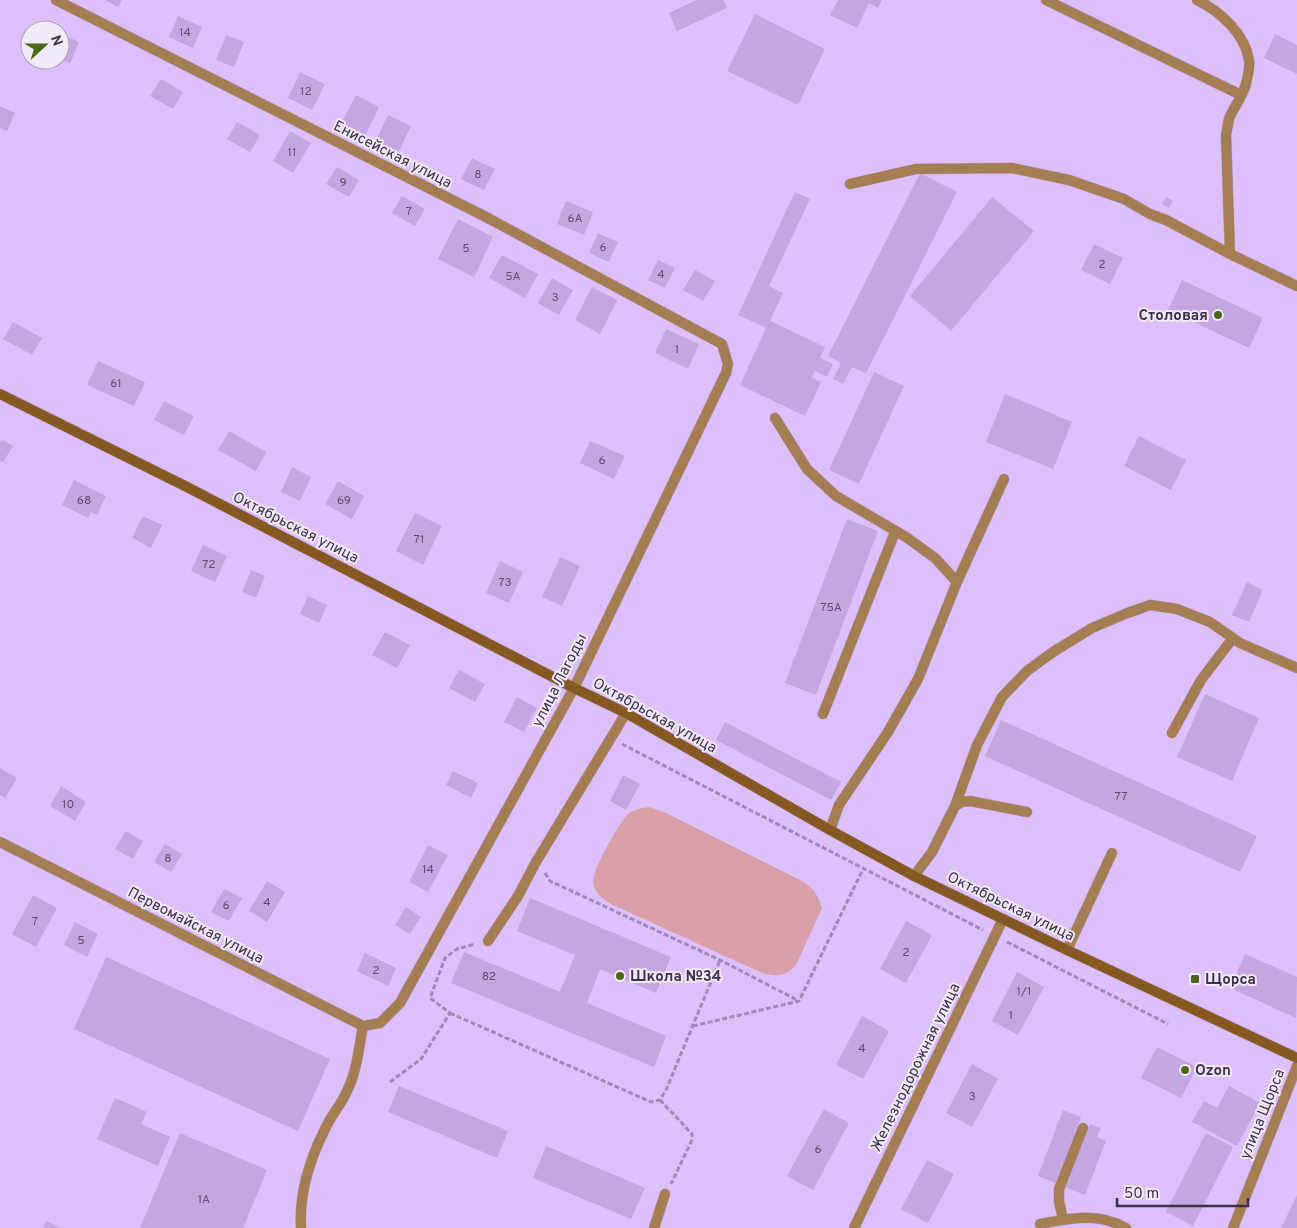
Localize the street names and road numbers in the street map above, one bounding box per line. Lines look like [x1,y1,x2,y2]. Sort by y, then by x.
street label: Енисейская улица [330,117,455,193]
street label: Октябрьская улица [229,488,362,568]
street label: улица Лагоды [529,631,592,731]
street label: Октябрьская улица [589,674,720,758]
street label: Октябрьская улица [944,868,1077,946]
street label: Первомайская улица [124,884,267,969]
street label: Железнодорожная улица [867,980,965,1155]
street label: улица Щорса [1237,1067,1290,1162]

